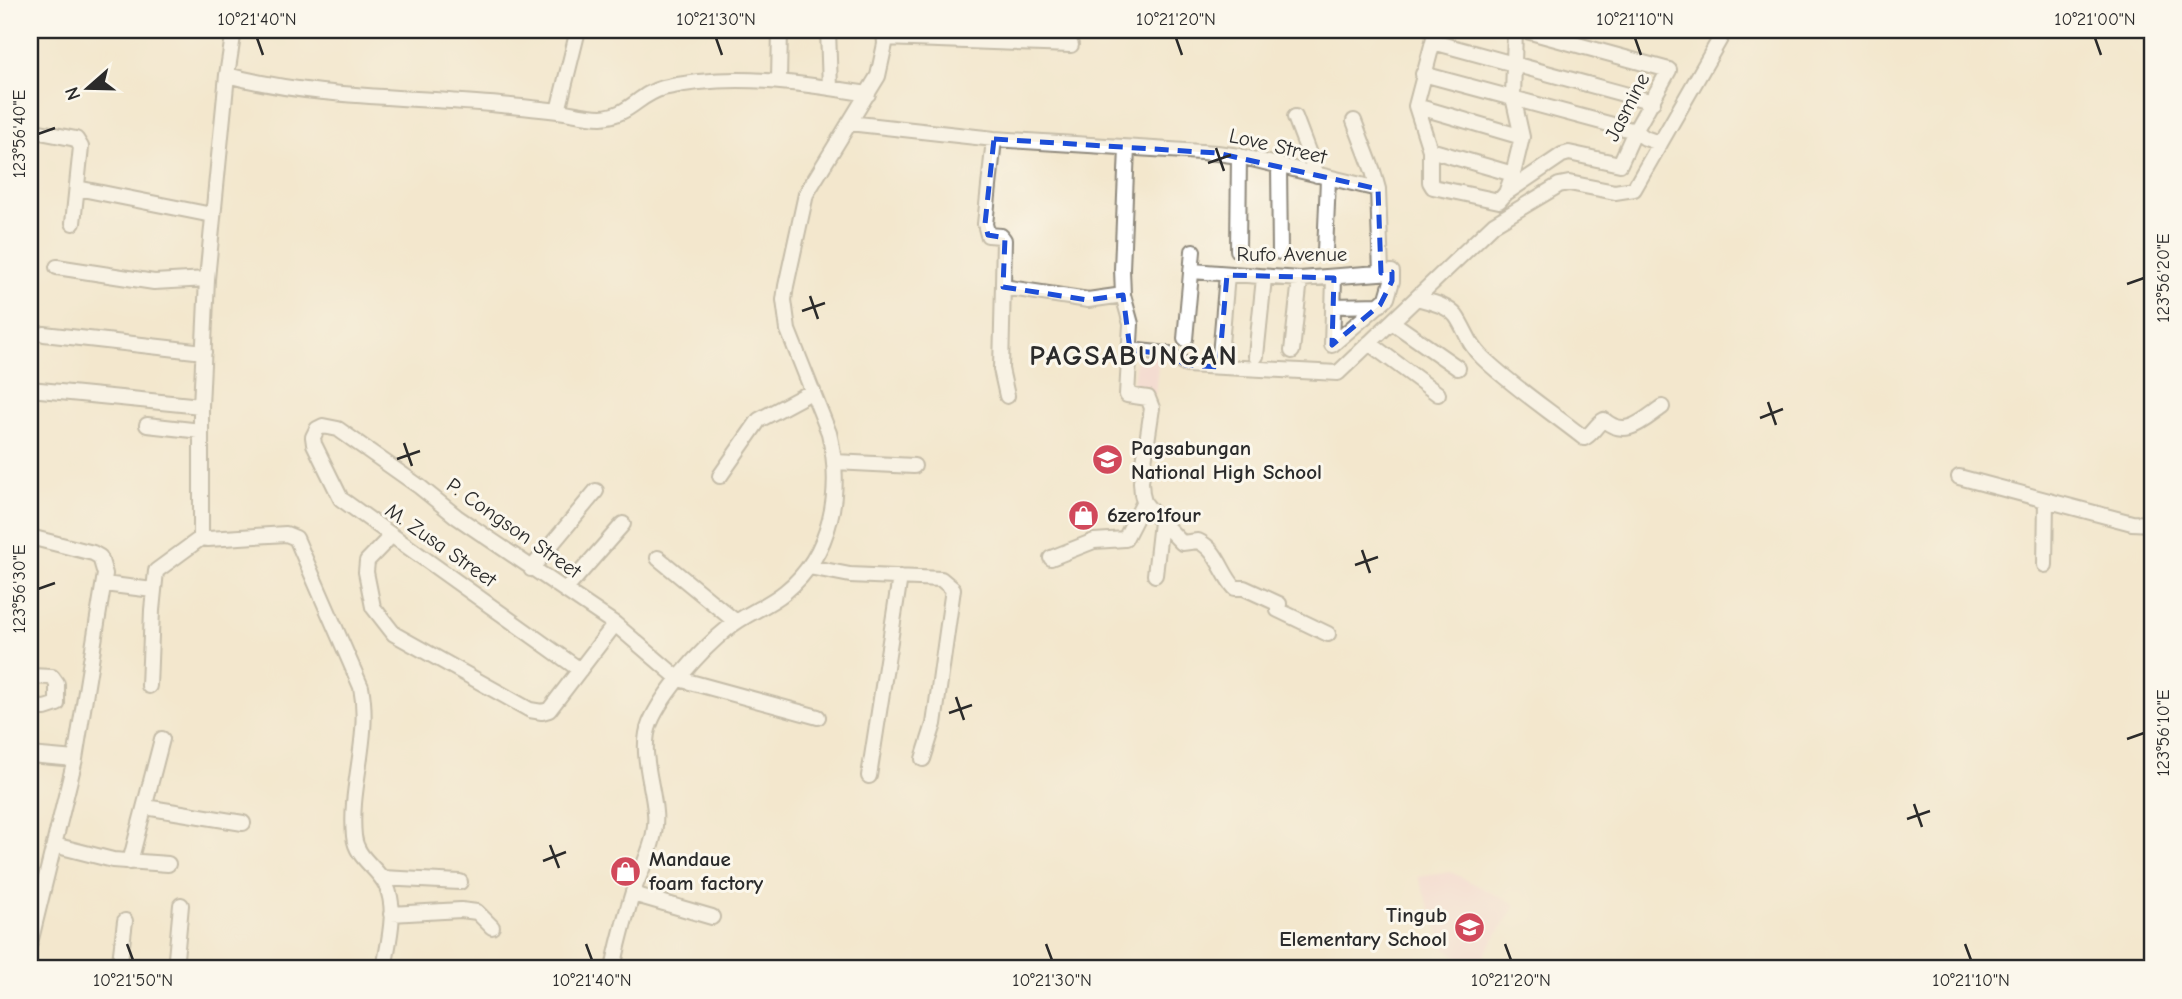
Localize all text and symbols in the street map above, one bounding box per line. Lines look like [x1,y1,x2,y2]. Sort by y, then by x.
text: 10°21'40"N [217,9,297,30]
text: 10°21'30"N [676,9,756,30]
text: 10°21'20"N [1136,9,1216,30]
text: 10°21'10"N [1596,9,1674,30]
text: 10°21'00"N [2054,9,2136,30]
north arrow [52,52,122,122]
street label: Jasmine [1600,69,1654,145]
text: N [61,84,85,103]
text: 123°56'40"E [9,90,30,178]
street label: Love Street [1227,123,1330,169]
text: 123°56'20"E [2153,233,2174,323]
street label: Rufo Avenue [1237,242,1347,266]
district label: PAGSABUNGAN [1029,340,1239,372]
place label: Pagsabungan National High School [1131,436,1322,484]
school or university icon: Pagsabungan National High School [1091,443,1125,477]
street label: P. Congson Street [442,473,587,584]
street label: M. Zusa Street [381,498,502,593]
shop icon: 6zero1four [1067,498,1101,532]
place label: 6zero1four [1107,503,1201,527]
text: 123°56'30"E [9,544,30,634]
text: 123°56'10"E [2153,689,2174,777]
place label: Mandaue foam factory [648,847,764,895]
shop icon: Mandaue foam factory [609,854,643,888]
place label: Tingub Elementary School [1279,903,1447,951]
school or university icon: Tingub Elementary School [1453,910,1487,944]
text: 10°21'50"N [93,970,173,991]
text: 10°21'40"N [552,970,632,991]
text: 10°21'30"N [1012,970,1092,991]
text: 10°21'20"N [1471,970,1551,991]
text: 10°21'10"N [1932,970,2010,991]

